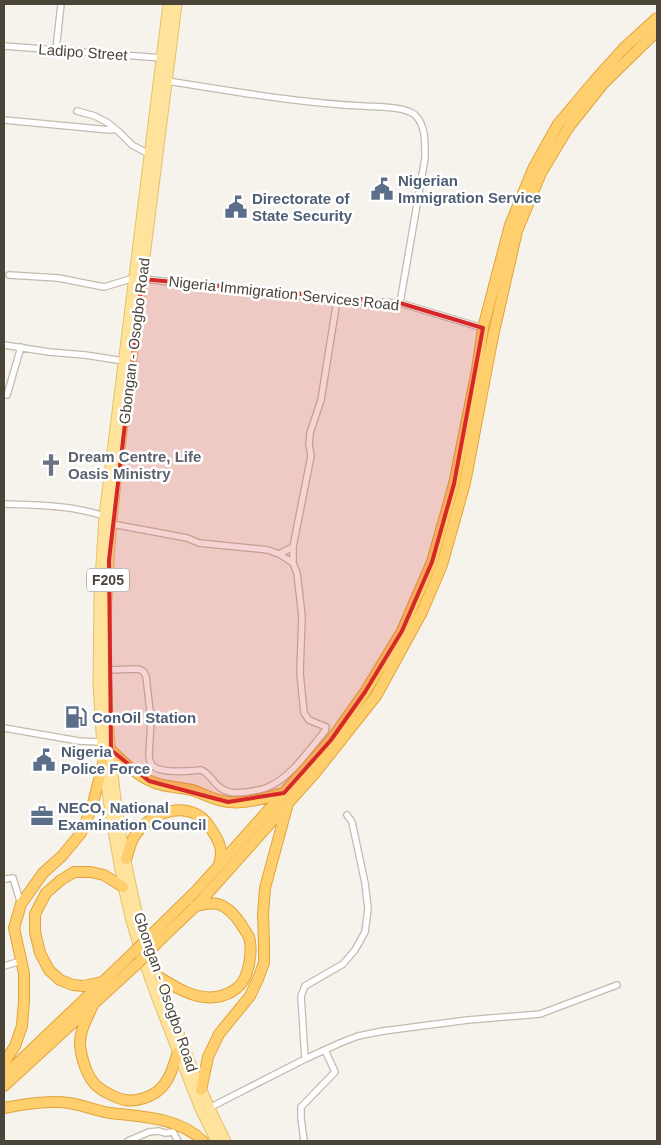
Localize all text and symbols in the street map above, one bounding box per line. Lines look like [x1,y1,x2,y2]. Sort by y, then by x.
street label: Ladipo Street [38,40,129,64]
place label: Nigerian Immigration Service [398,172,541,206]
public building icon: Nigerian Immigration Service [369,176,395,202]
place label: Directorate of State Security [252,190,353,224]
public building icon: Directorate of State Security [223,194,249,220]
street label: Gbongan - Osogbo Road [115,257,153,425]
street label: Nigeria Immigration Services Road [168,272,400,314]
place label: Dream Centre, Life Oasis Ministry [68,448,201,482]
church icon: Dream Centre, Life Oasis Ministry [38,452,64,478]
road number: F205 [87,568,129,592]
fuel station icon: ConOil Station [63,704,89,730]
place label: ConOil Station [92,709,196,726]
place label: Nigeria Police Force [61,743,150,777]
public building icon: Nigeria Police Force [31,747,57,773]
place label: NECO, National Examination Council [58,799,206,833]
office icon: NECO, National Examination Council [29,803,55,829]
street label: Gbongan - Osogbo Road [131,910,201,1074]

